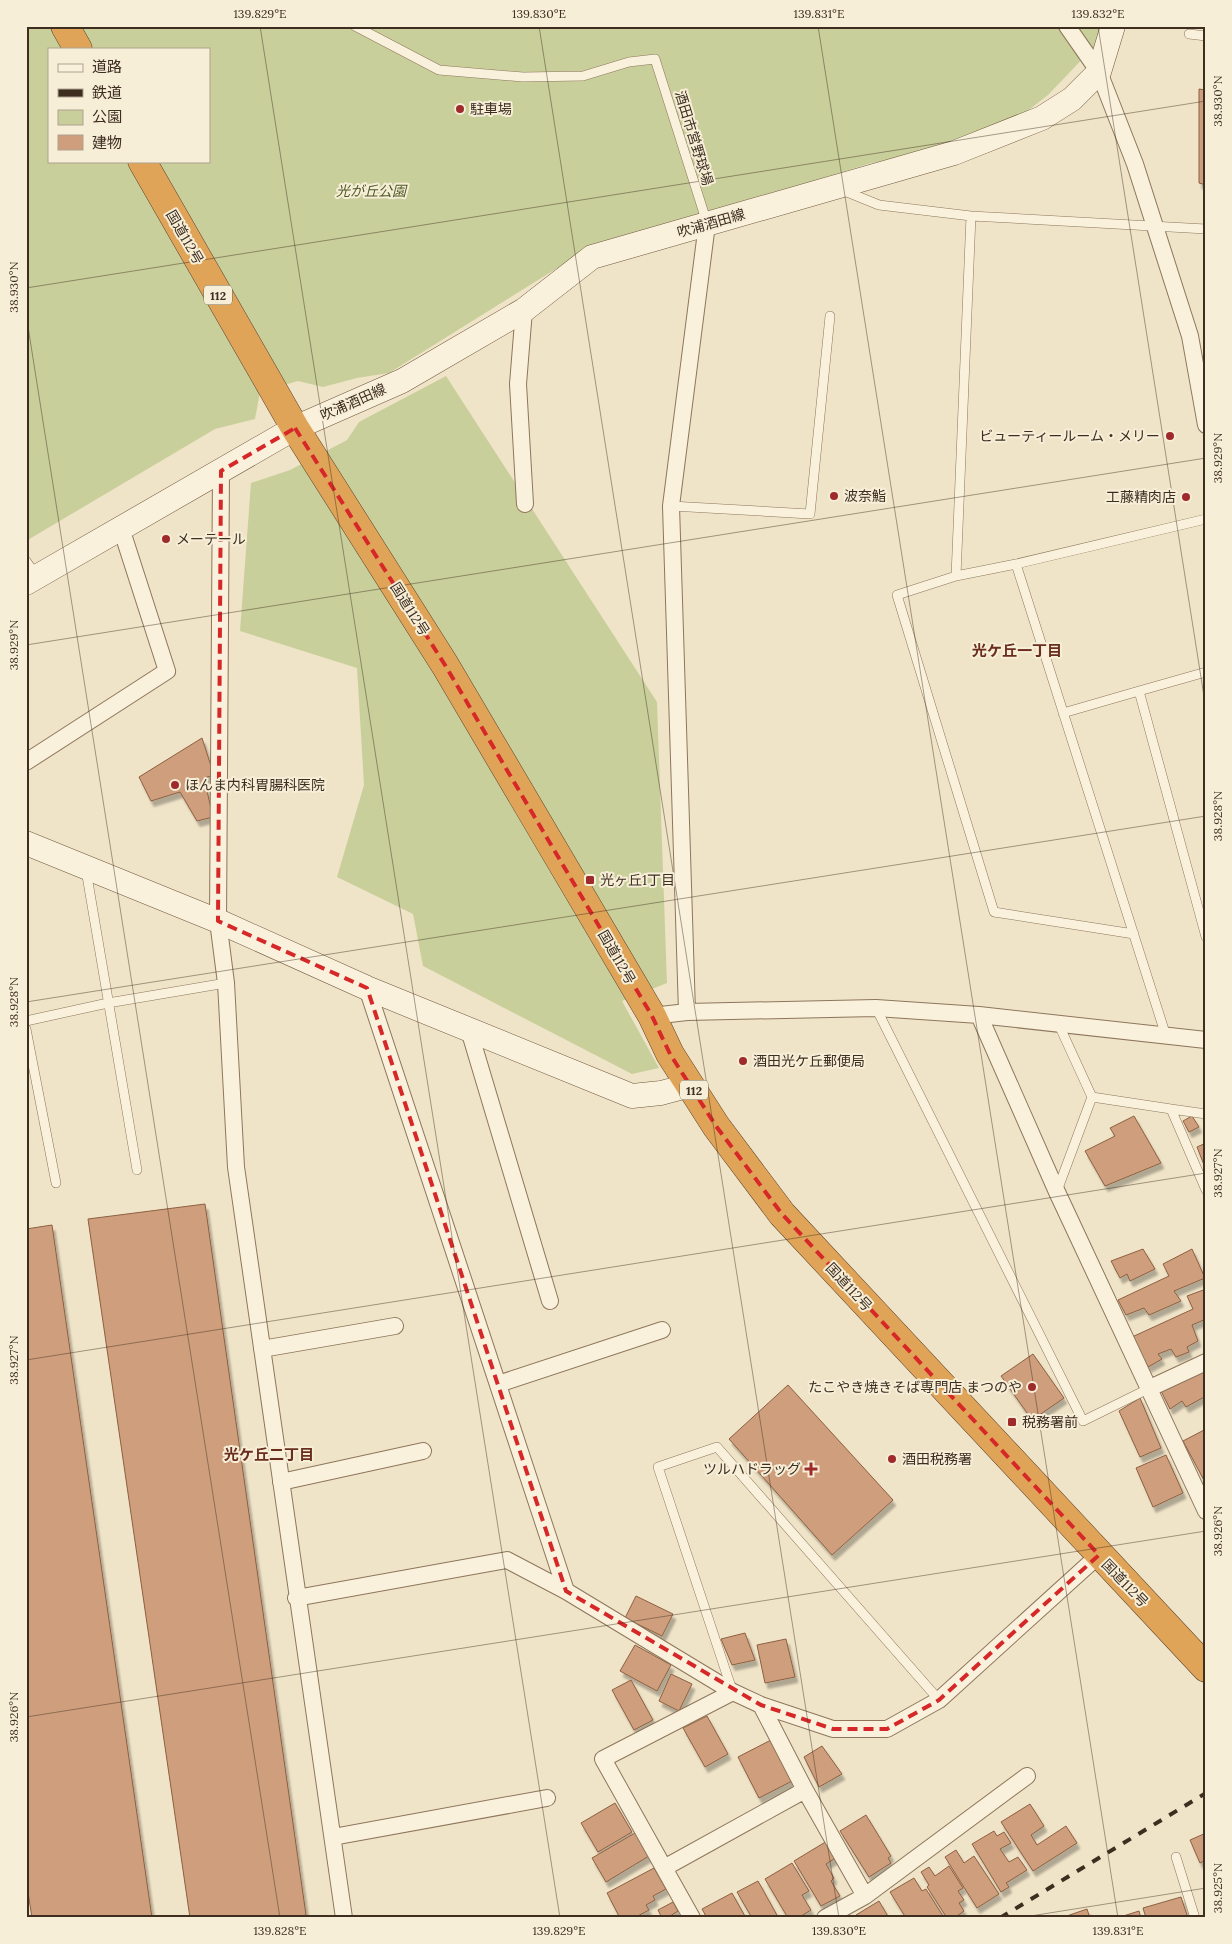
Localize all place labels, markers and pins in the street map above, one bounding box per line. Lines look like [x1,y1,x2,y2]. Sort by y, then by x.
place label: 駐車場 [470,100,512,118]
marker: 駐車場 [454,103,466,115]
place label: ビューティールーム・メリー [979,427,1160,445]
marker: ビューティールーム・メリー [1164,430,1176,442]
place label: 波奈鮨 [844,487,886,505]
place label: 工藤精肉店 [1106,488,1176,506]
marker: 波奈鮨 [828,490,840,502]
marker: 工藤精肉店 [1180,491,1192,503]
place label: メーテール [176,530,246,548]
marker: メーテール [160,533,172,545]
place label: ほんま内科胃腸科医院 [185,776,325,794]
marker: ほんま内科胃腸科医院 [169,779,181,791]
place label: 光ヶ丘1丁目 [600,871,675,889]
marker: 光ヶ丘1丁目 [584,874,596,886]
place label: 酒田光ケ丘郵便局 [753,1052,865,1070]
marker: 酒田光ケ丘郵便局 [737,1055,749,1067]
place label: たこやき焼きそば専門店 まつのや [808,1378,1022,1396]
marker: たこやき焼きそば専門店 まつのや [1026,1381,1038,1393]
place label: 税務署前 [1022,1413,1078,1431]
marker: 税務署前 [1006,1416,1018,1428]
place label: 酒田税務署 [902,1450,972,1468]
marker: 酒田税務署 [886,1453,898,1465]
place label: ツルハドラッグ [703,1460,801,1478]
marker: ツルハドラッグ [805,1463,817,1475]

